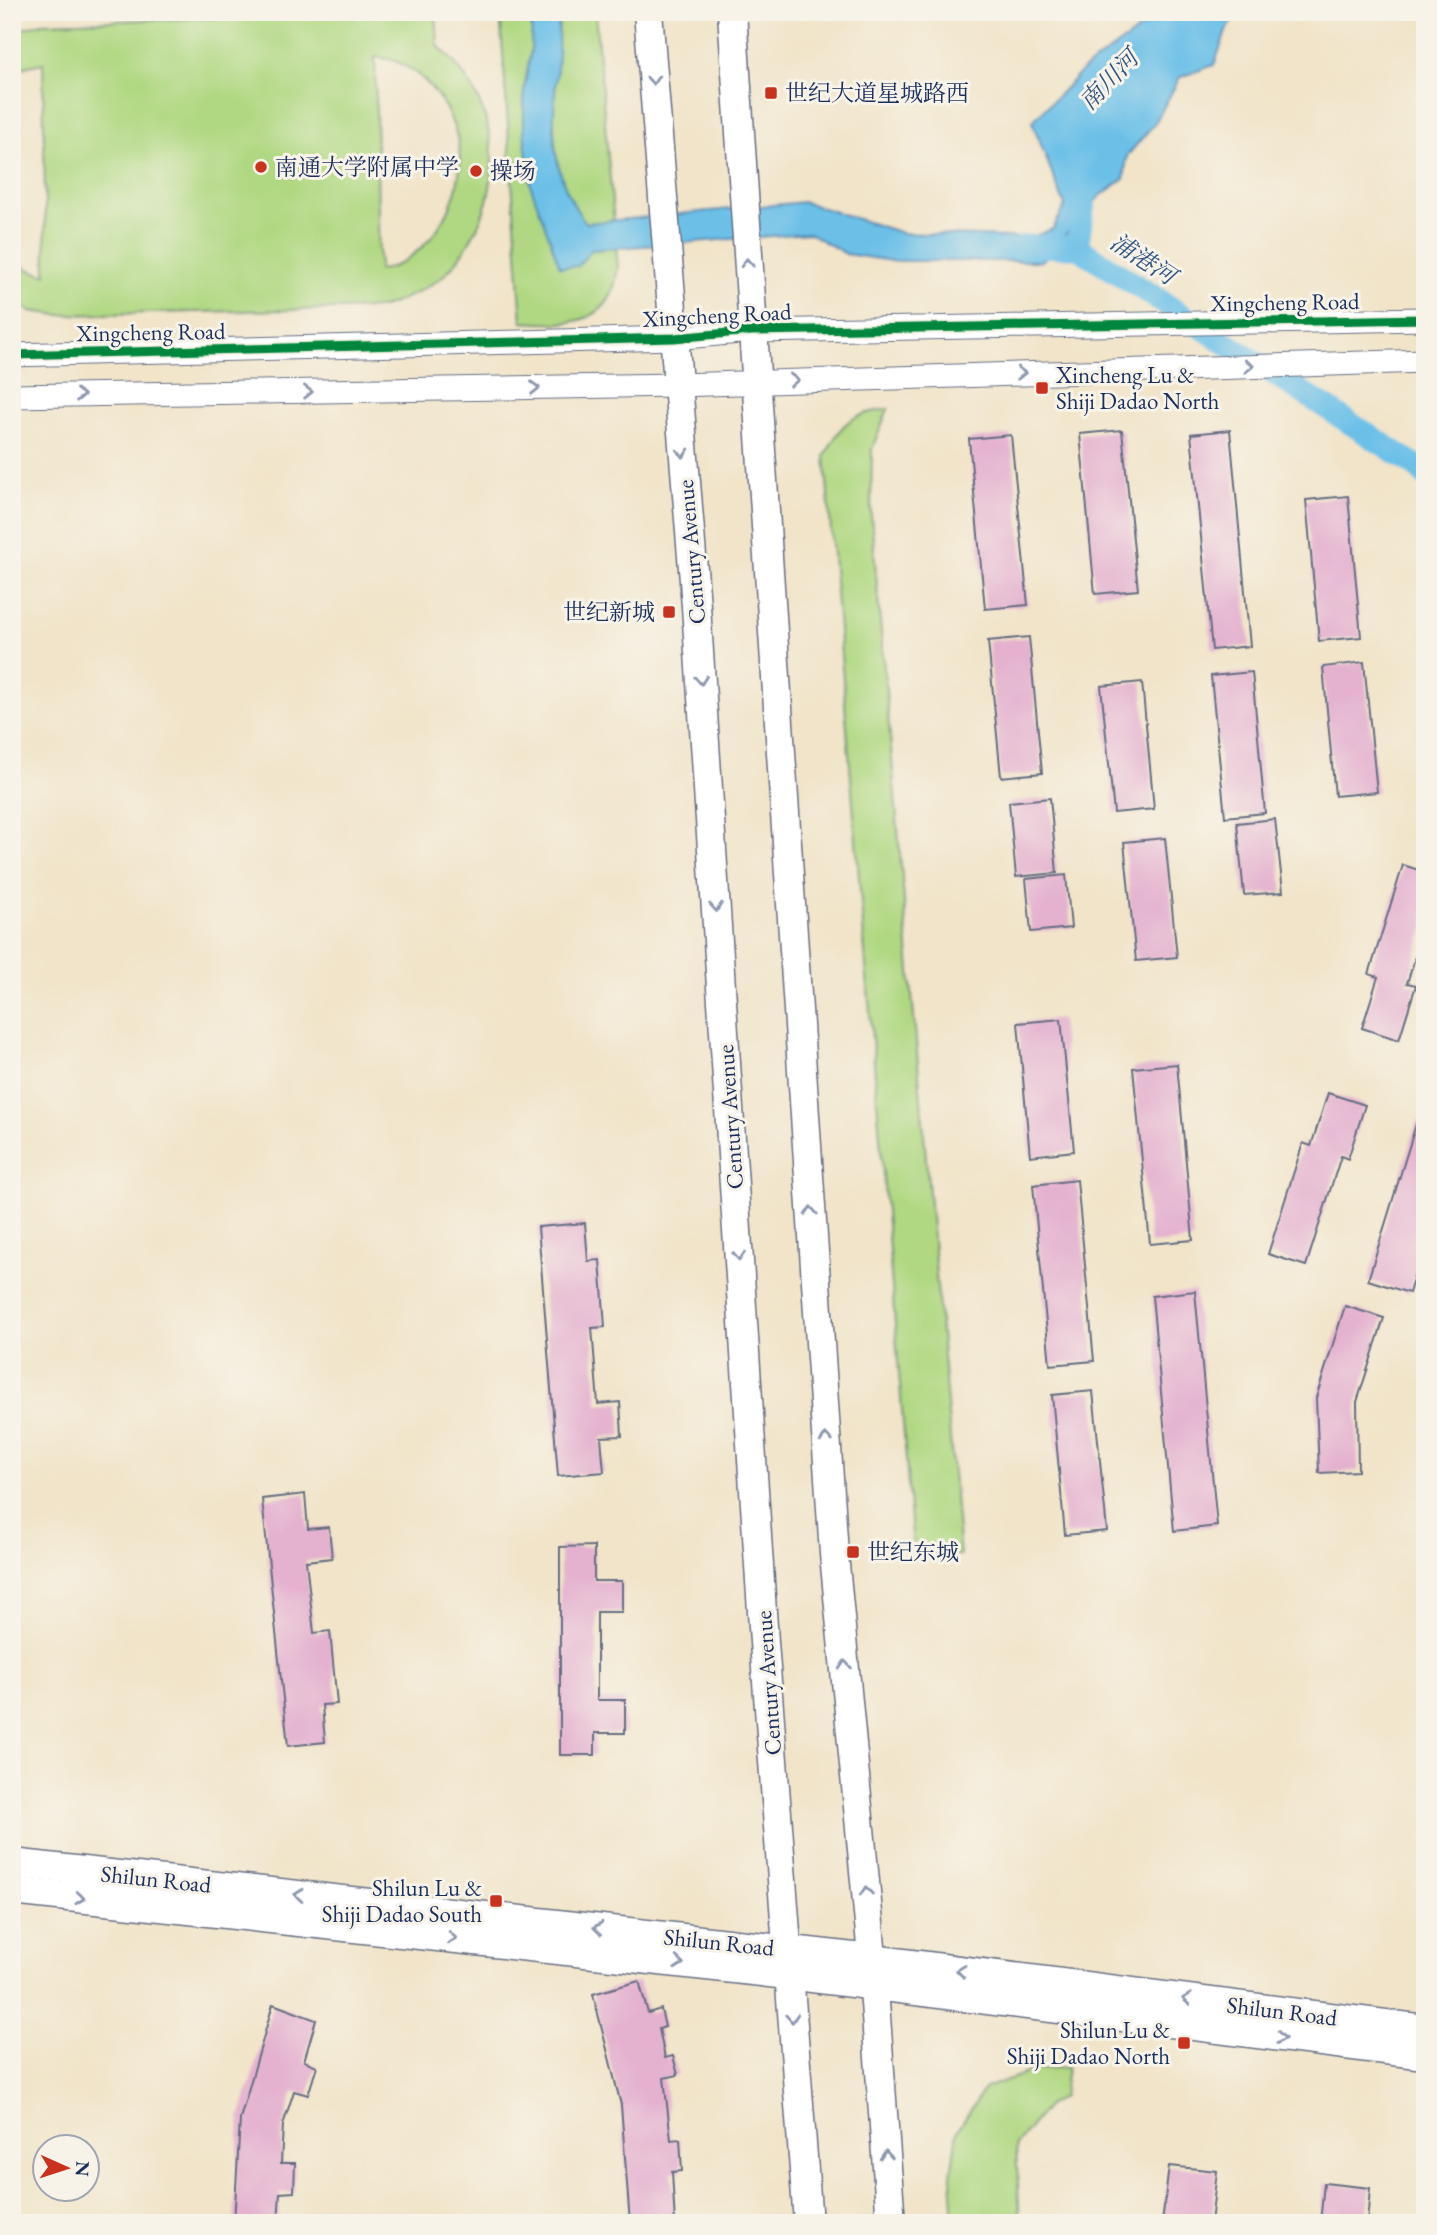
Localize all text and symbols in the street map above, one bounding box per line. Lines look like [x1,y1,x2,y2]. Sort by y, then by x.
water label: 南川河 [1072,40,1148,116]
one-way arrow [645,75,660,86]
place label: 世纪大道星城路西 [785,78,969,108]
marker: 世纪大道星城路西 [763,85,779,101]
place label: 南通大学附属中学 [275,152,459,182]
place label: 操场 [490,156,536,186]
marker: 南通大学附属中学 [253,159,269,175]
marker: 操场 [468,163,484,179]
water label: 浦港河 [1105,226,1185,293]
one-way arrow [740,257,755,268]
street label: Xingcheng Road [1209,286,1360,318]
street label: Xingcheng Road [641,296,793,334]
street label: Xingcheng Road [75,316,226,348]
one-way arrow [1244,358,1254,374]
place label: Xincheng Lu & Shiji Dadao North [1055,360,1219,416]
one-way arrow [1016,365,1027,381]
one-way arrow [789,372,800,388]
one-way arrow [531,380,541,396]
marker: Xincheng Lu & Shiji Dadao North [1034,380,1050,396]
one-way arrow [303,384,314,399]
one-way arrow [75,388,86,403]
one-way arrow [675,448,690,459]
street label: Century Avenue [670,478,712,626]
place label: 世纪新城 [563,597,655,627]
marker: 世纪新城 [661,604,677,620]
one-way arrow [693,675,708,686]
one-way arrow [708,902,723,913]
street label: Century Avenue [710,1044,750,1190]
one-way arrow [804,1205,819,1216]
one-way arrow [731,1251,746,1262]
one-way arrow [819,1432,834,1443]
place label: 世纪东城 [867,1537,959,1567]
marker: 世纪东城 [845,1544,861,1560]
street label: Century Avenue [748,1610,788,1756]
one-way arrow [837,1659,852,1671]
street label: Shilun Road [99,1858,213,1900]
place label: Shilun Lu & Shiji Dadao South [322,1873,482,1929]
one-way arrow [859,1885,874,1896]
one-way arrow [293,1887,305,1902]
one-way arrow [75,1890,86,1905]
marker: Shilun Lu & Shiji Dadao South [488,1893,504,1909]
one-way arrow [592,1921,603,1936]
street label: Shilun Road [662,1921,776,1963]
one-way arrow [447,1931,458,1946]
one-way arrow [673,1955,684,1970]
one-way arrow [955,1963,967,1978]
street label: Shilun Road [1225,1989,1339,2033]
one-way arrow [1181,1992,1193,2007]
one-way arrow [784,2012,799,2023]
place label: Shilun Lu & Shiji Dadao North [1007,2015,1170,2071]
one-way arrow [1276,2030,1287,2045]
marker: Shilun Lu & Shiji Dadao North [1176,2035,1192,2051]
north arrow [32,2134,102,2204]
one-way arrow [879,2149,894,2160]
text: N [70,2161,95,2178]

